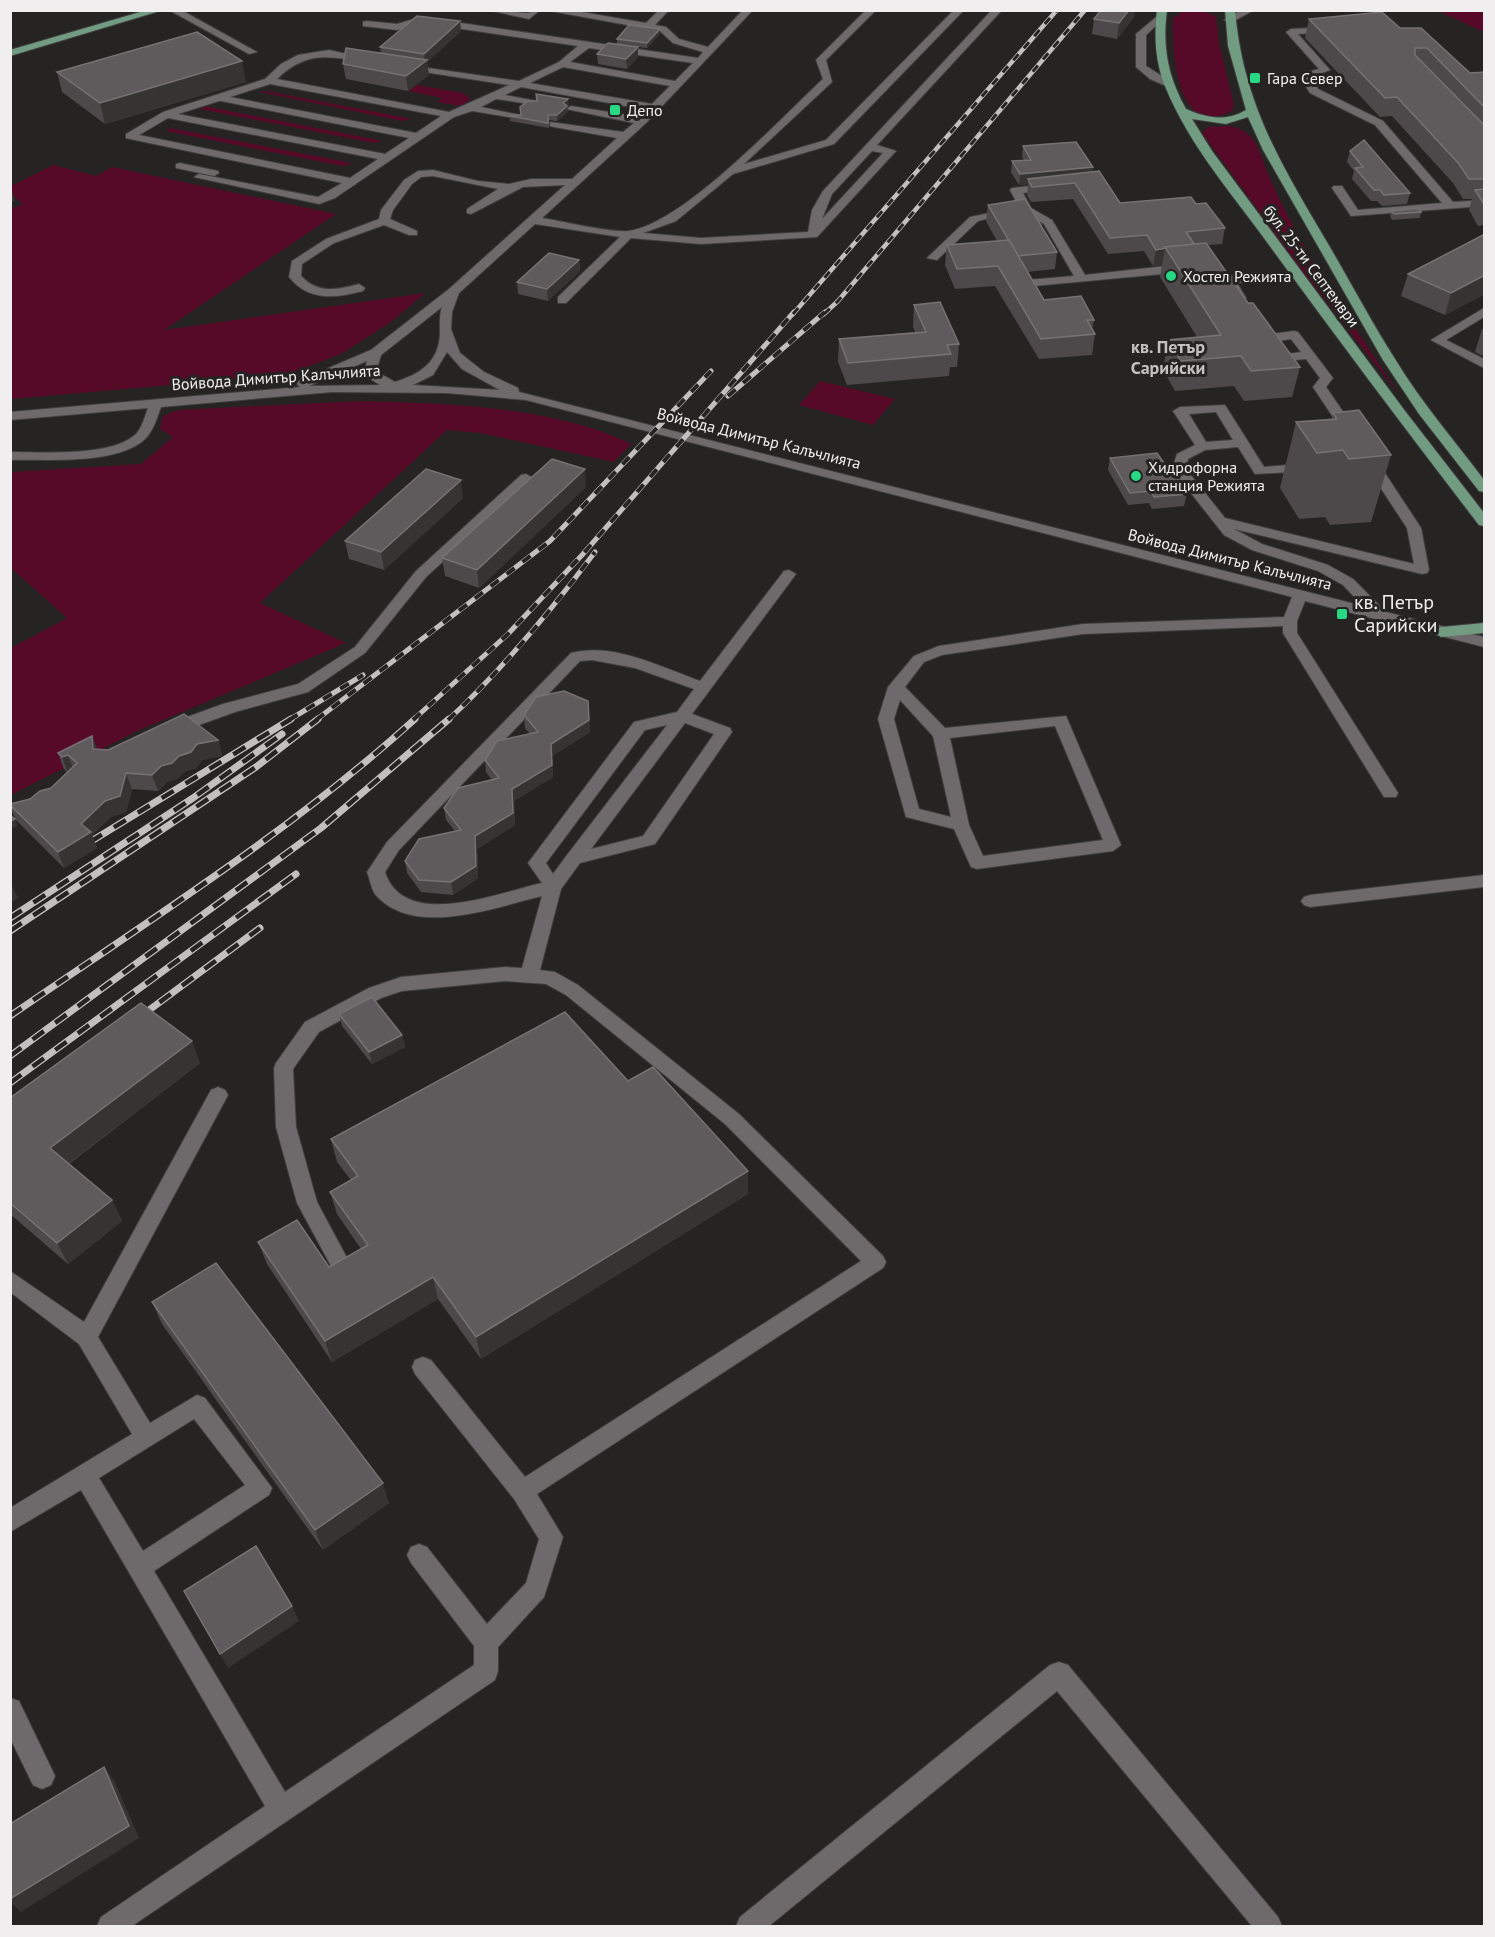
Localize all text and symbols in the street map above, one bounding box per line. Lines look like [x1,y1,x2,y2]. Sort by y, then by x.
place label: Гара Север [1267,68,1343,88]
marker: Гара Север [1248,71,1262,85]
place label: Депо [627,100,663,120]
marker: Депо [608,103,622,117]
street label: бул. 25-ти Септември [1260,201,1364,331]
place label: Хостел Режията [1183,266,1292,286]
marker: Хостел Режията [1164,269,1178,283]
district label: кв. Петър Сарийски [1131,335,1205,379]
street label: Войвода Димитър Калъчлията [171,360,381,394]
street label: Войвода Димитър Калъчлията [655,403,863,473]
place label: Хидрофорна станция Режията [1148,457,1265,495]
marker: Хидрофорна станция Режията [1129,469,1143,483]
street label: Войвода Димитър Калъчлията [1126,524,1334,594]
place label: кв. Петър Сарийски [1354,589,1438,638]
marker: кв. Петър Сарийски [1335,607,1349,621]

